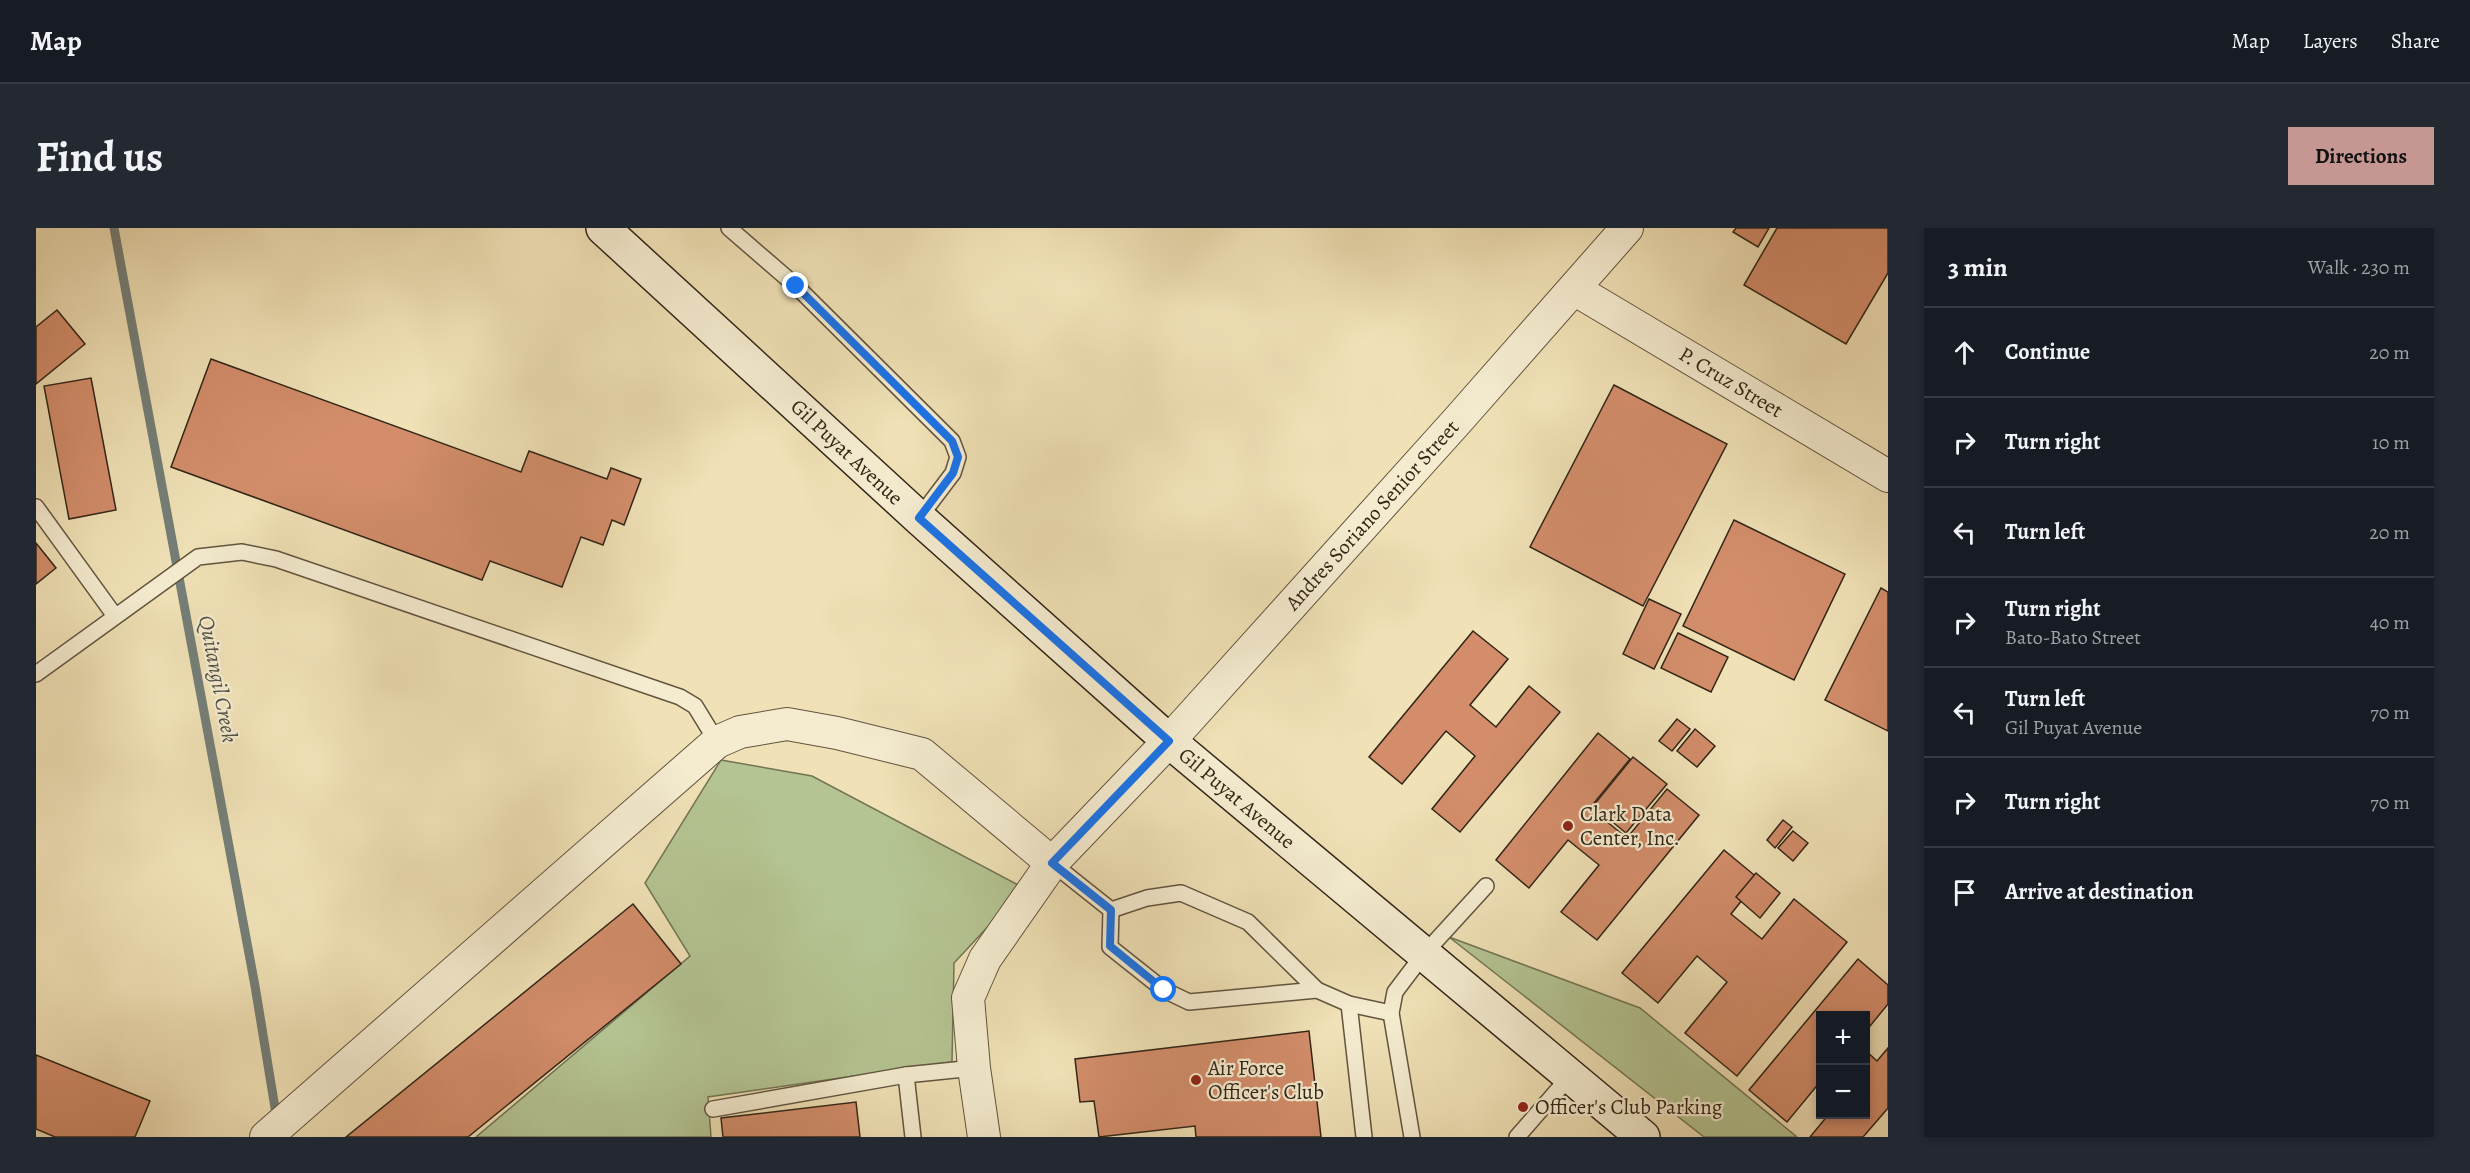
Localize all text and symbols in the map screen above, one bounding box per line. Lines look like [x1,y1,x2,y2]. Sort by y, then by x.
text: Map [30,22,82,60]
text: Map [2231,27,2270,55]
text: Layers [2303,27,2358,55]
text: Share [2391,27,2440,55]
button: Directions [2288,127,2434,185]
text: Find us [36,128,163,185]
text: 3 min [1948,250,2008,285]
text: Walk · 230 m [2308,254,2410,281]
route end [782,272,808,298]
icon: ahead [1948,336,1981,369]
text: Continue [2005,337,2090,367]
text: 20 m [2369,339,2410,366]
street label: P. Cruz Street [1674,340,1788,424]
street label: Gil Puyat Avenue [785,393,909,511]
street label: Andres Soriano Senior Street [1278,414,1465,617]
icon: right [1948,426,1981,459]
text: Turn right [2005,427,2101,457]
text: 10 m [2372,429,2410,456]
icon: left [1948,516,1981,549]
text: Turn left [2005,517,2085,547]
text: 20 m [2369,519,2410,546]
text: Turn right [2005,594,2101,624]
icon: right [1948,606,1981,639]
text: 40 m [2370,609,2410,636]
water label: Quitangil Creek [191,613,245,745]
text: Bato-Bato Street [2005,624,2141,651]
text: Turn left [2005,684,2085,714]
icon: left [1948,696,1981,729]
text: 70 m [2370,699,2410,726]
text: Gil Puyat Avenue [2005,714,2142,741]
street label: Gil Puyat Avenue [1173,741,1301,855]
icon: right [1948,786,1981,819]
text: Turn right [2005,787,2101,817]
text: 70 m [2370,789,2410,816]
place label: Clark Data Center, Inc. [1580,800,1680,852]
marker: Clark Data Center, Inc. [1561,819,1575,833]
icon: arrive [1948,876,1981,909]
text: Arrive at destination [2005,877,2194,907]
route start [1150,976,1176,1002]
map controls [1816,1011,1870,1119]
button: + [1816,1011,1870,1065]
place label: Air Force Officer's Club [1207,1054,1324,1106]
button: − [1816,1065,1870,1119]
marker: Air Force Officer's Club [1189,1073,1203,1087]
place label: Officer's Club Parking [1535,1093,1723,1121]
marker: Officer's Club Parking [1516,1100,1530,1114]

